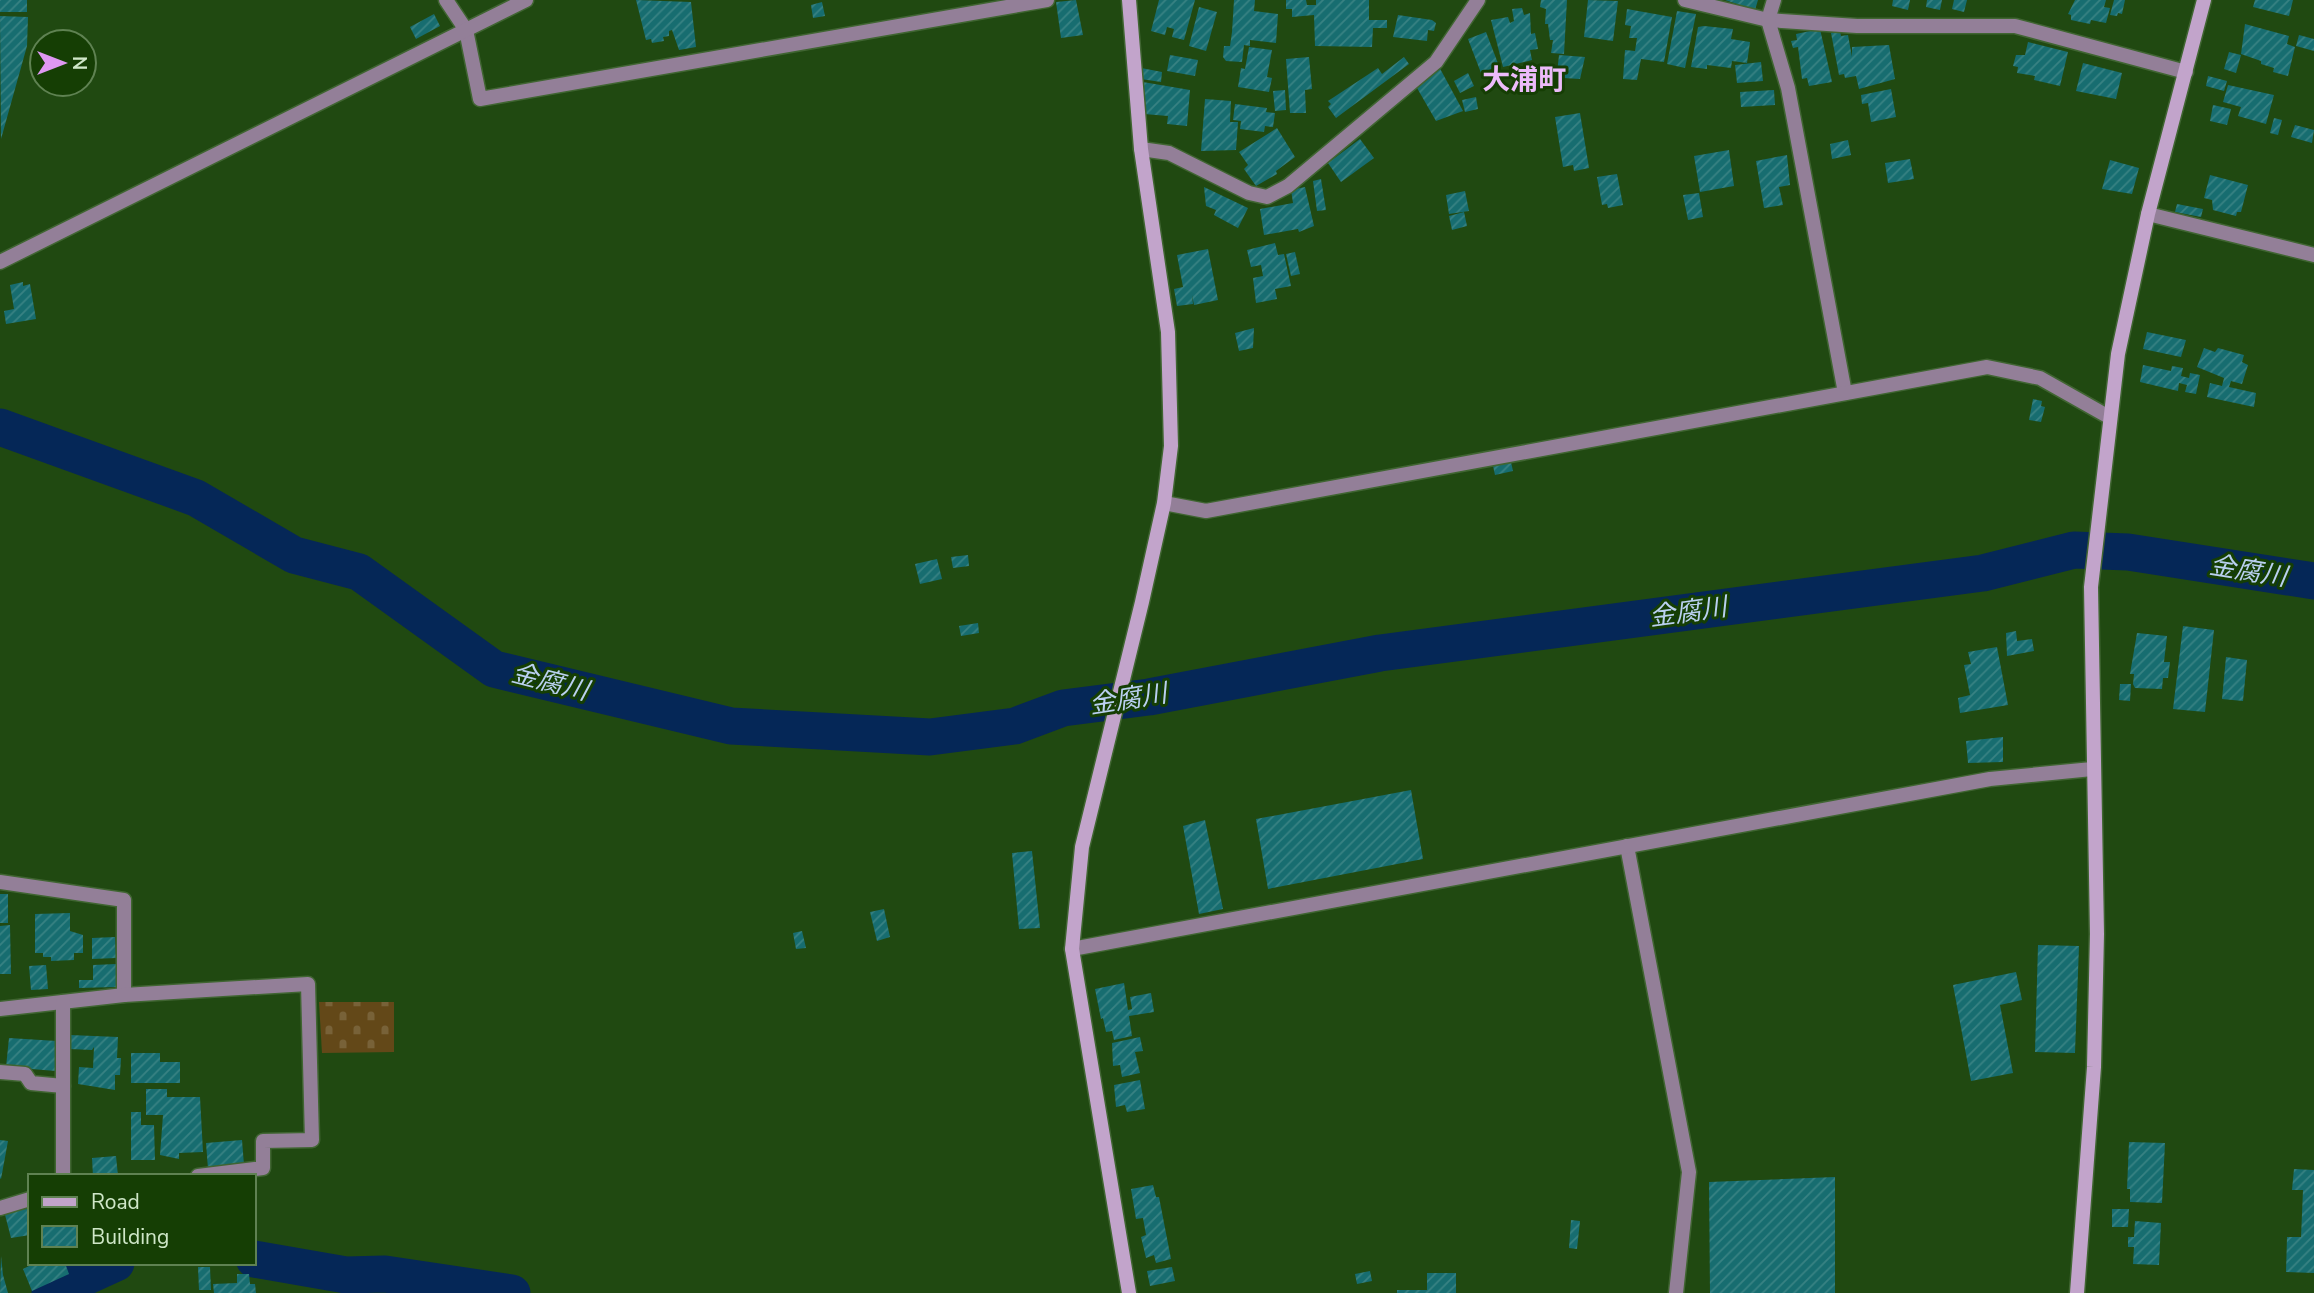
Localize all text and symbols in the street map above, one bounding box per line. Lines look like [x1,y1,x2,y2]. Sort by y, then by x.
north arrow [28,28,98,98]
text: N [66,56,92,70]
district label: 大浦町 [1482,61,1566,99]
water label: 金腐川 [2207,548,2292,595]
water label: 金腐川 [1647,589,1732,635]
water label: 金腐川 [508,656,595,709]
water label: 金腐川 [1087,675,1172,722]
legend [28,1174,256,1265]
text: Road [91,1188,140,1216]
text: Building [91,1223,169,1251]

